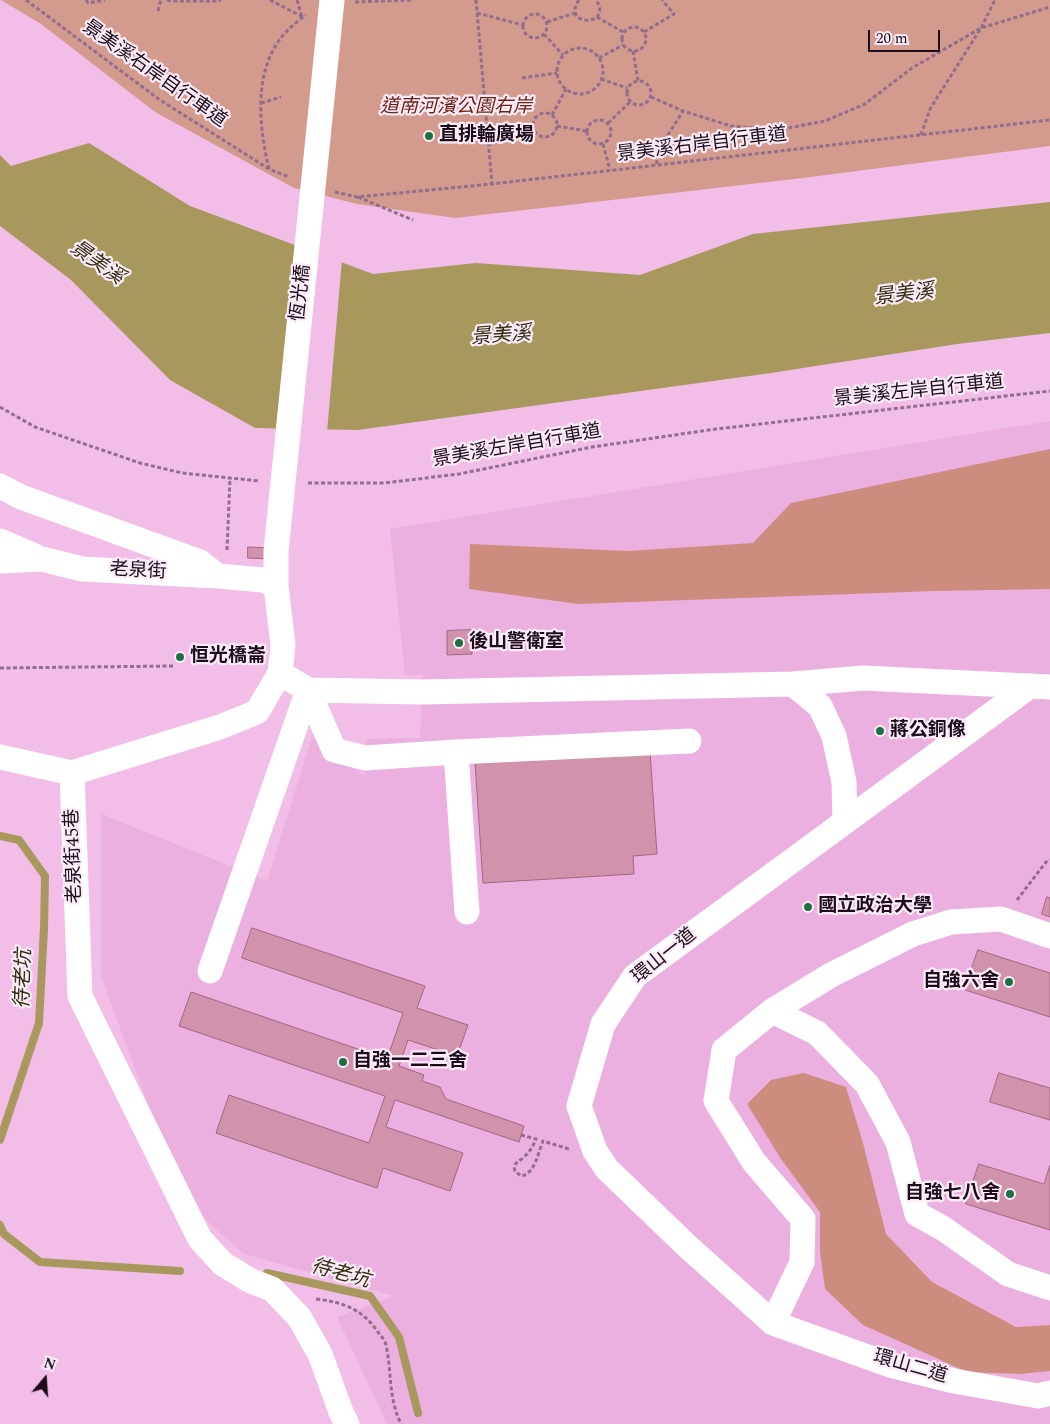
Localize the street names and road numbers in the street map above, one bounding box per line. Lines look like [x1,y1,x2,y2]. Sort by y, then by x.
street label: 景美溪右岸自行車道 [77,17,231,133]
street label: 景美溪右岸自行車道 [616,124,788,168]
street label: 恆光橋 [288,263,316,323]
street label: 景美溪左岸自行車道 [833,372,1005,412]
street label: 景美溪左岸自行車道 [431,421,603,473]
street label: 老泉街 [109,559,167,585]
street label: 老泉街45巷 [62,808,88,904]
street label: 環山一道 [628,924,702,990]
street label: 環山二道 [870,1347,950,1389]

